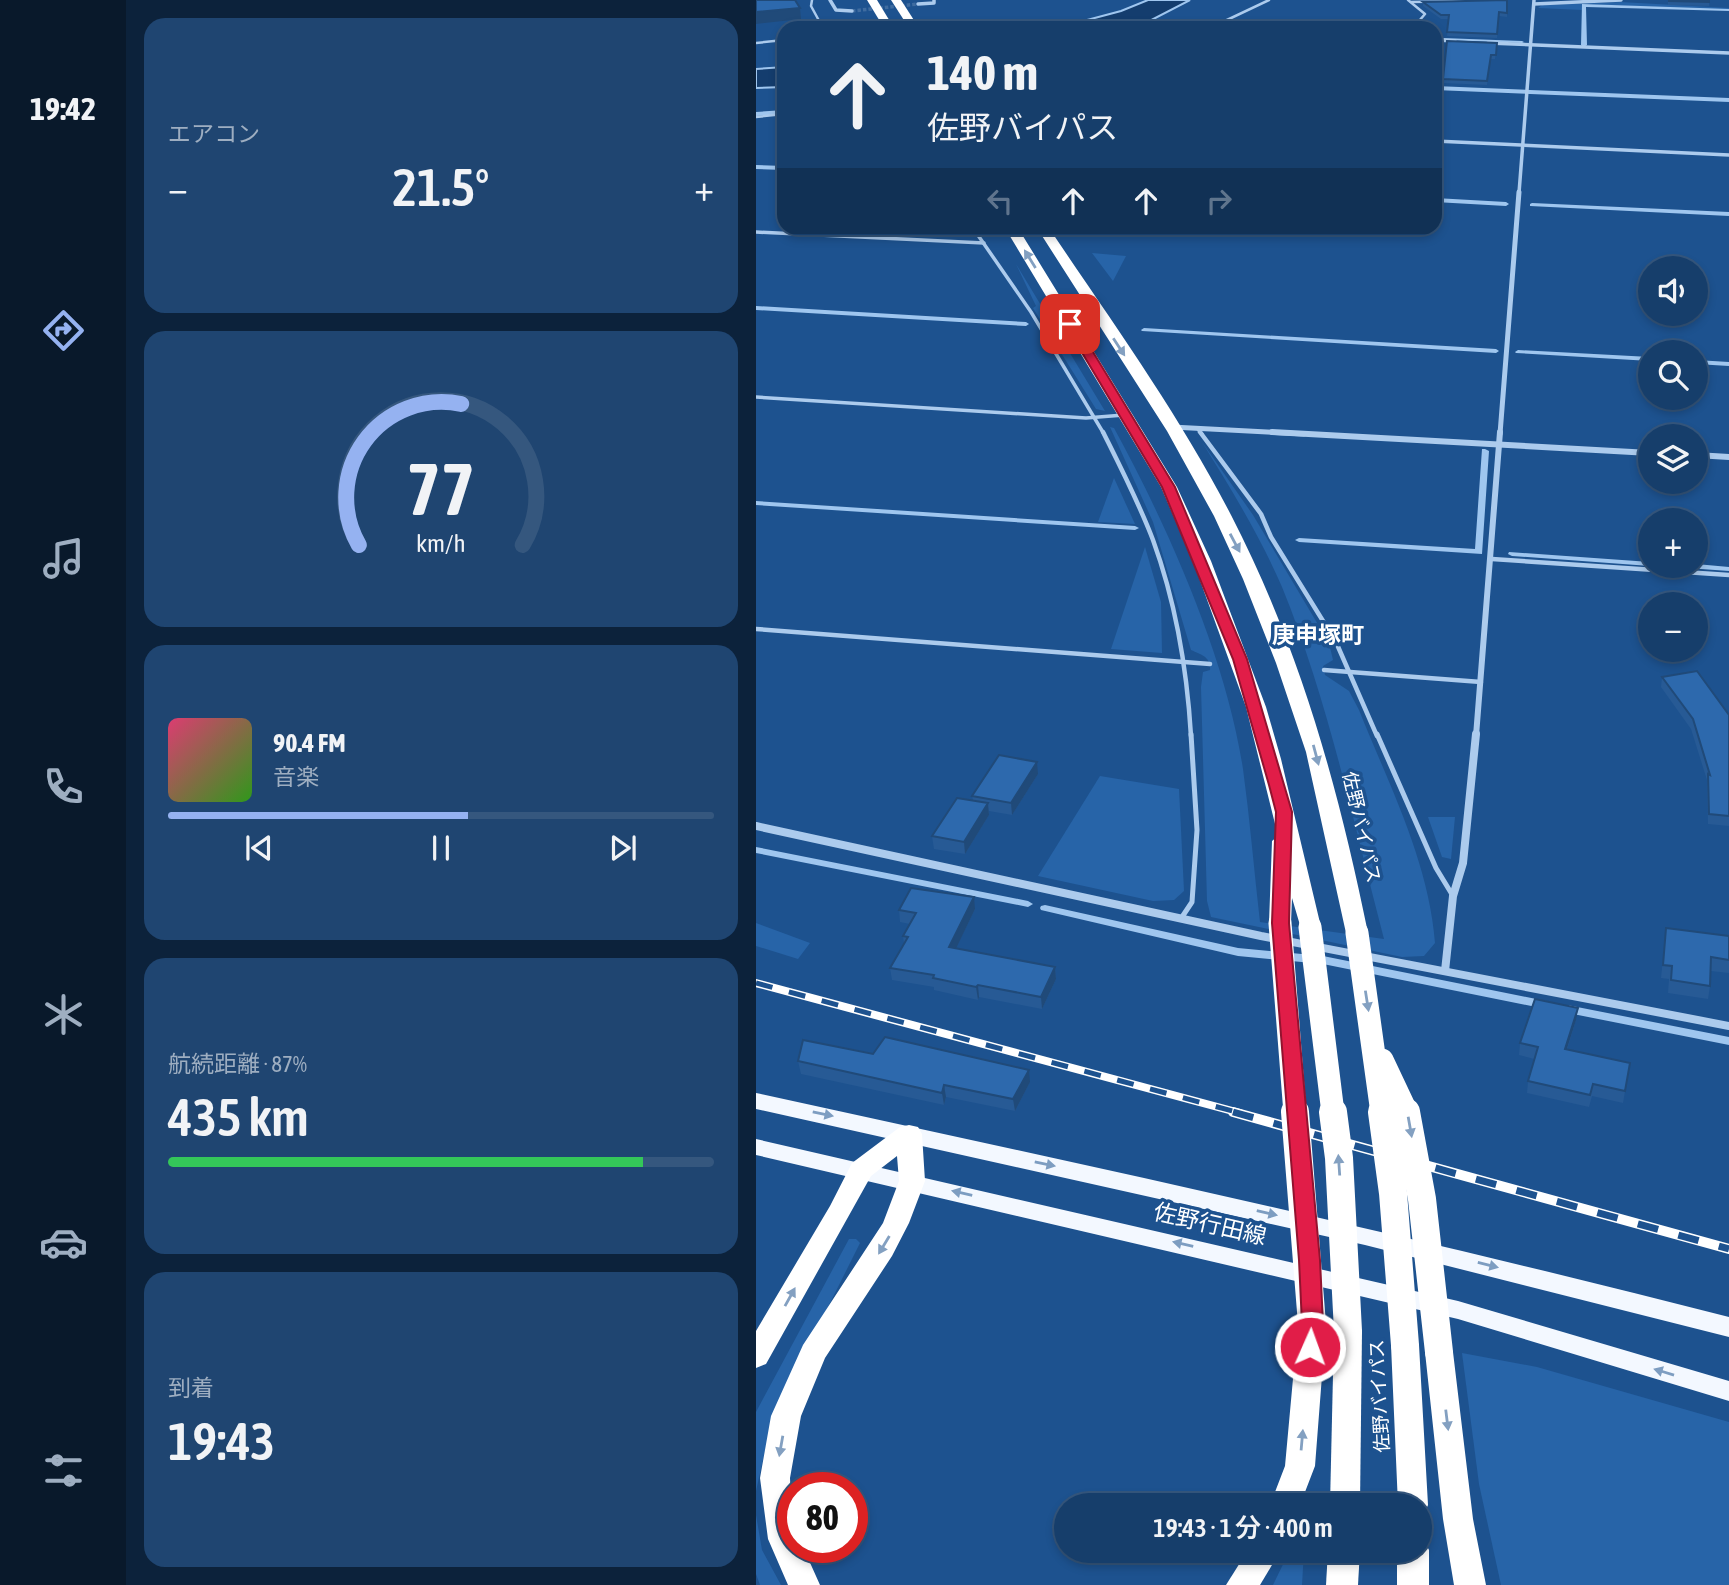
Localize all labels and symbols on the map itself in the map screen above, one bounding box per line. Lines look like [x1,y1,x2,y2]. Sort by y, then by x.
one-way arrow [1024,250,1037,269]
pin [1040,294,1100,354]
one-way arrow [1113,337,1126,357]
one-way arrow [1229,533,1241,552]
district label: 庚申塚町 [1272,622,1364,648]
one-way arrow [1311,744,1322,766]
street label: 佐野バイパス [1339,769,1385,885]
one-way arrow [1362,990,1373,1012]
one-way arrow [812,1109,834,1120]
one-way arrow [1405,1116,1416,1138]
one-way arrow [1334,1153,1345,1175]
one-way arrow [1034,1158,1056,1169]
one-way arrow [951,1187,973,1198]
street label: 佐野行田線 [1151,1198,1269,1250]
one-way arrow [1256,1208,1278,1219]
one-way arrow [877,1236,890,1255]
one-way arrow [1172,1239,1194,1250]
one-way arrow [1478,1260,1500,1271]
one-way arrow [784,1287,796,1307]
position arrow [1273,1310,1347,1384]
street label: 佐野バイパス [1365,1339,1393,1453]
one-way arrow [1653,1366,1674,1376]
one-way arrow [1442,1409,1453,1431]
one-way arrow [1297,1428,1308,1450]
one-way arrow [775,1435,786,1457]
speed limit sign: 80 [777,1472,868,1563]

